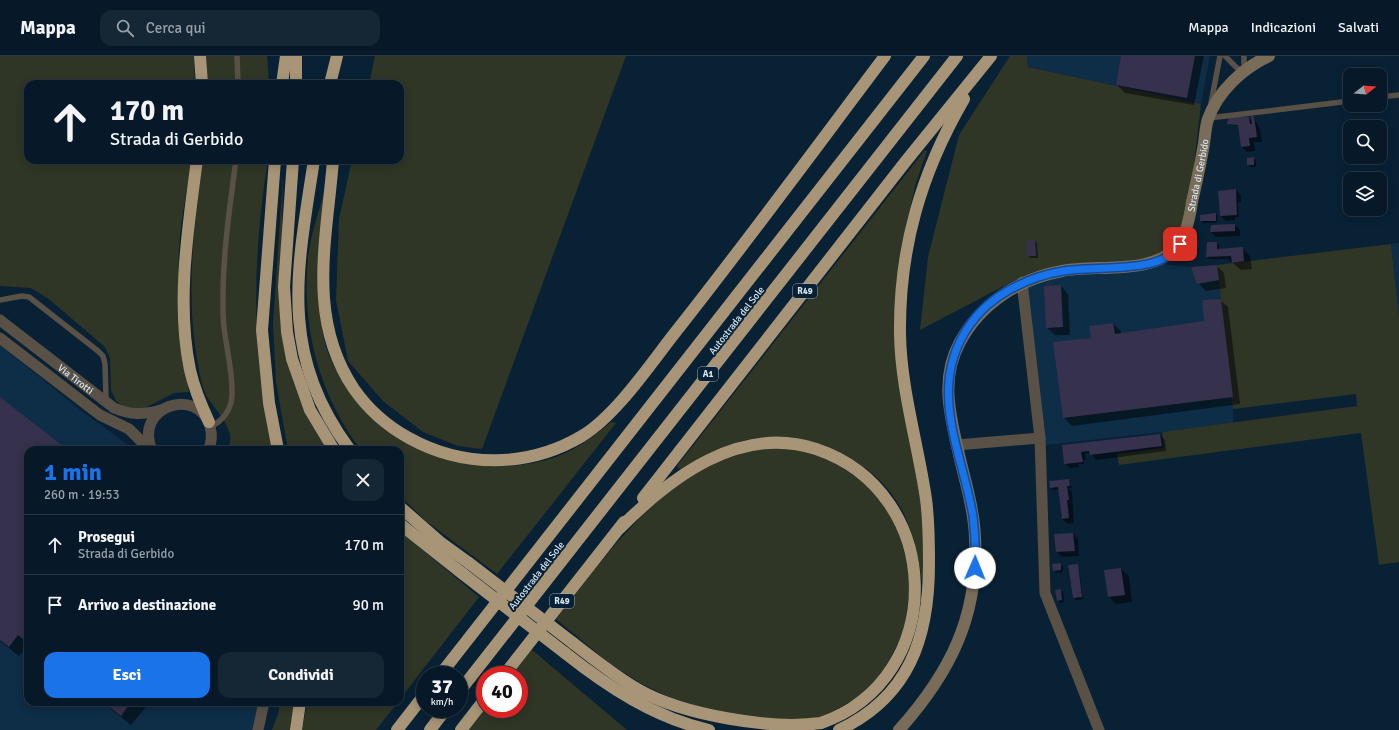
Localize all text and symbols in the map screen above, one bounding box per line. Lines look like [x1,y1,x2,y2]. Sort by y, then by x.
search box [100,10,380,46]
text: Mappa [20,16,76,40]
icon: search [114,17,136,39]
text: Cerca qui [146,19,206,37]
text: Mappa [1188,19,1229,36]
text: Indicazioni [1251,19,1316,36]
text: Salvati [1338,19,1379,36]
north arrow [1343,68,1387,112]
map controls [1343,68,1387,216]
text: 170 m [110,94,184,128]
icon: ahead [44,96,96,148]
button: search [1343,120,1387,164]
text: Strada di Gerbido [110,128,243,150]
street label: Strada di Gerbido [1186,138,1211,213]
button: layers [1343,172,1387,216]
pin [1163,227,1197,261]
icon: arrive [1169,233,1191,255]
street label: Autostrada del Sole [706,284,767,357]
road number: R49 [793,284,817,298]
street label: Via Tirotti [55,362,96,397]
road number: A1 [698,367,718,381]
text: 1 min [44,457,102,487]
button: close [342,459,384,501]
text: 260 m · 19:53 [44,487,120,503]
text: Prosegui [78,528,135,546]
icon: ahead [44,534,66,556]
text: 170 m [344,536,384,554]
street label: Autostrada del Sole [506,539,567,612]
text: Strada di Gerbido [78,546,174,562]
position arrow [954,547,996,589]
icon: arrive [44,594,66,616]
road number: R49 [550,594,574,608]
text: Arrivo a destinazione [78,596,216,614]
text: 90 m [353,596,384,614]
button: Esci [44,652,210,698]
button: Condividi [218,652,384,698]
speed limit sign: 40 [476,666,528,718]
text: 37 [431,674,453,699]
text: km/h [431,696,453,708]

